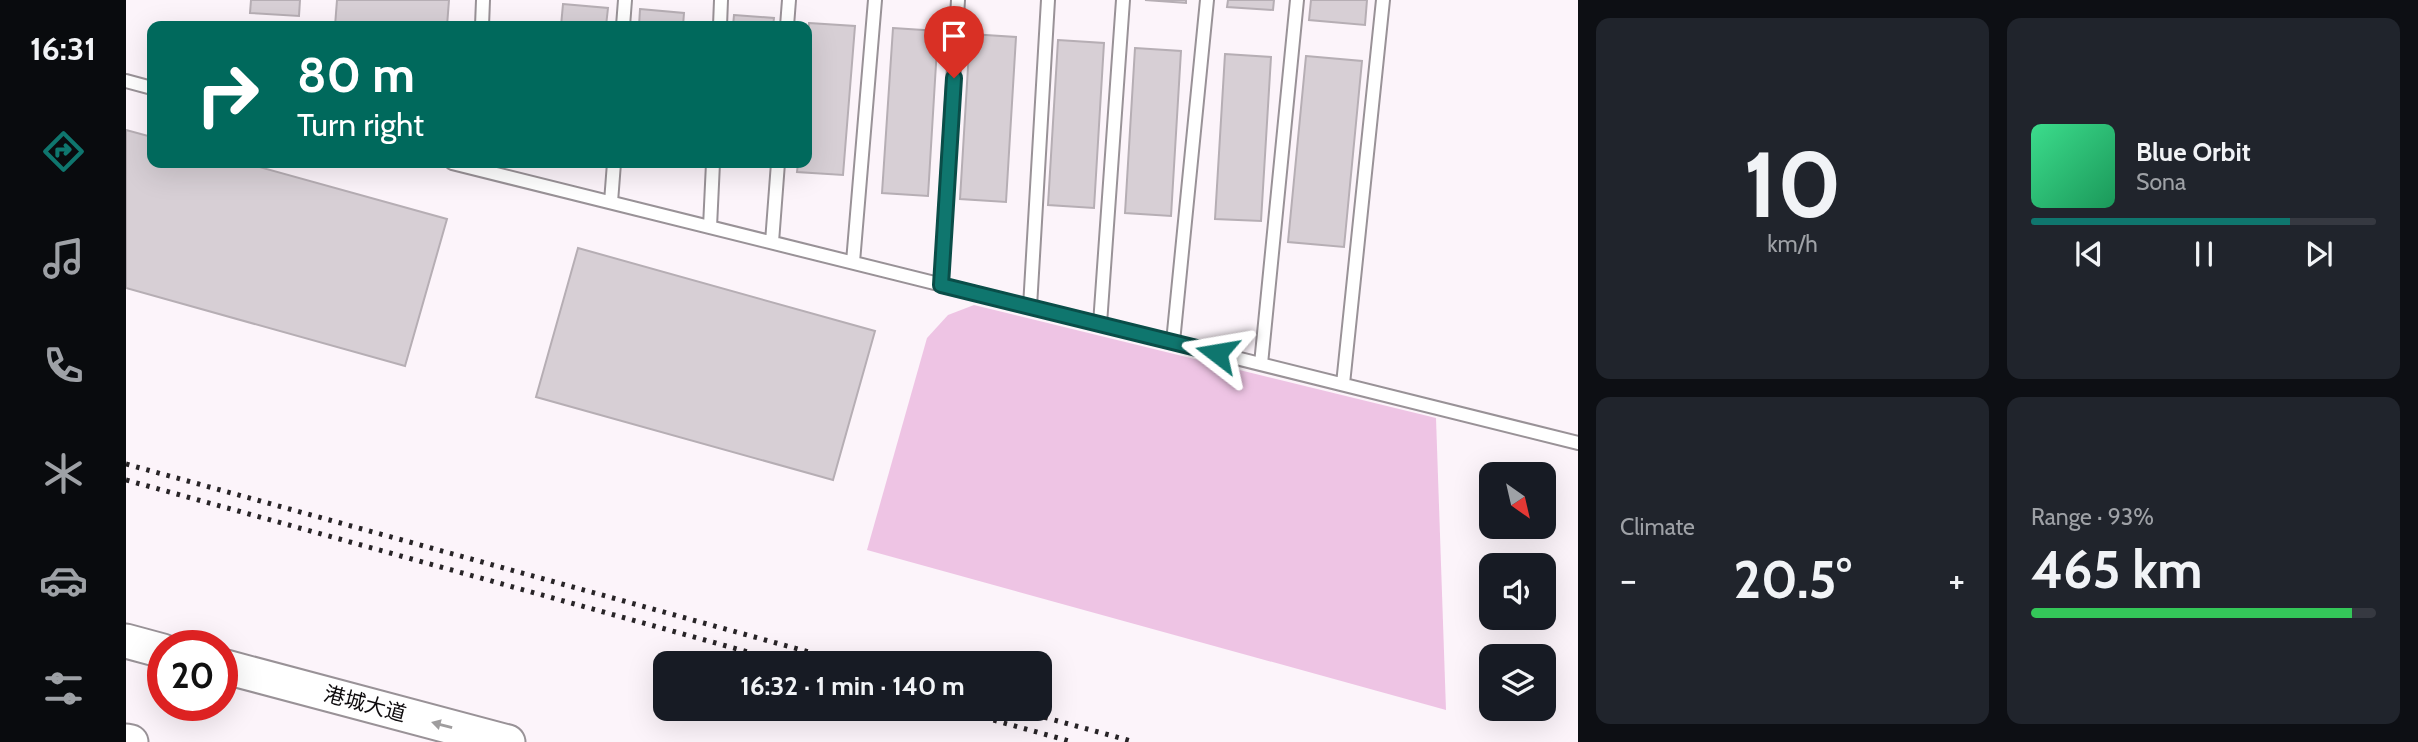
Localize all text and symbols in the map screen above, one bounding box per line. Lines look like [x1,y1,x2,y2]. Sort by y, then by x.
pin [924,6,984,78]
icon: arrive [935,17,973,55]
text: 16:31 [30,29,96,68]
text: 80 m [297,45,415,104]
icon: right [182,49,273,140]
text: Turn right [297,105,424,144]
icon: directions [39,127,88,176]
text: 10 [1744,129,1841,240]
text: Blue Orbit [2136,136,2251,168]
text: Sona [2136,168,2186,196]
text: km/h [1767,230,1818,258]
icon: music [39,234,88,283]
icon: previous [2070,235,2108,273]
icon: pause [2185,235,2223,273]
icon: next [2300,235,2338,273]
position arrow [1180,316,1254,390]
icon: phone [39,341,88,390]
icon: climate [39,449,88,498]
north arrow [1479,462,1556,539]
map controls [1479,462,1556,721]
text: Range · 93% [2031,503,2154,531]
text: Climate [1620,513,1695,541]
text: 465 km [2031,538,2203,601]
text: 20.5° [1733,548,1852,611]
button: sound [1479,553,1556,630]
icon: car [39,556,88,605]
text: − [1620,556,1637,603]
text: + [1948,556,1965,603]
speed limit sign: 20 [147,630,238,721]
button: layers [1479,644,1556,721]
icon: filters [39,664,88,713]
text: 16:32 · 1 min · 140 m [740,670,965,702]
street label: 港城大道 [321,681,409,726]
one-way arrow [432,719,453,729]

